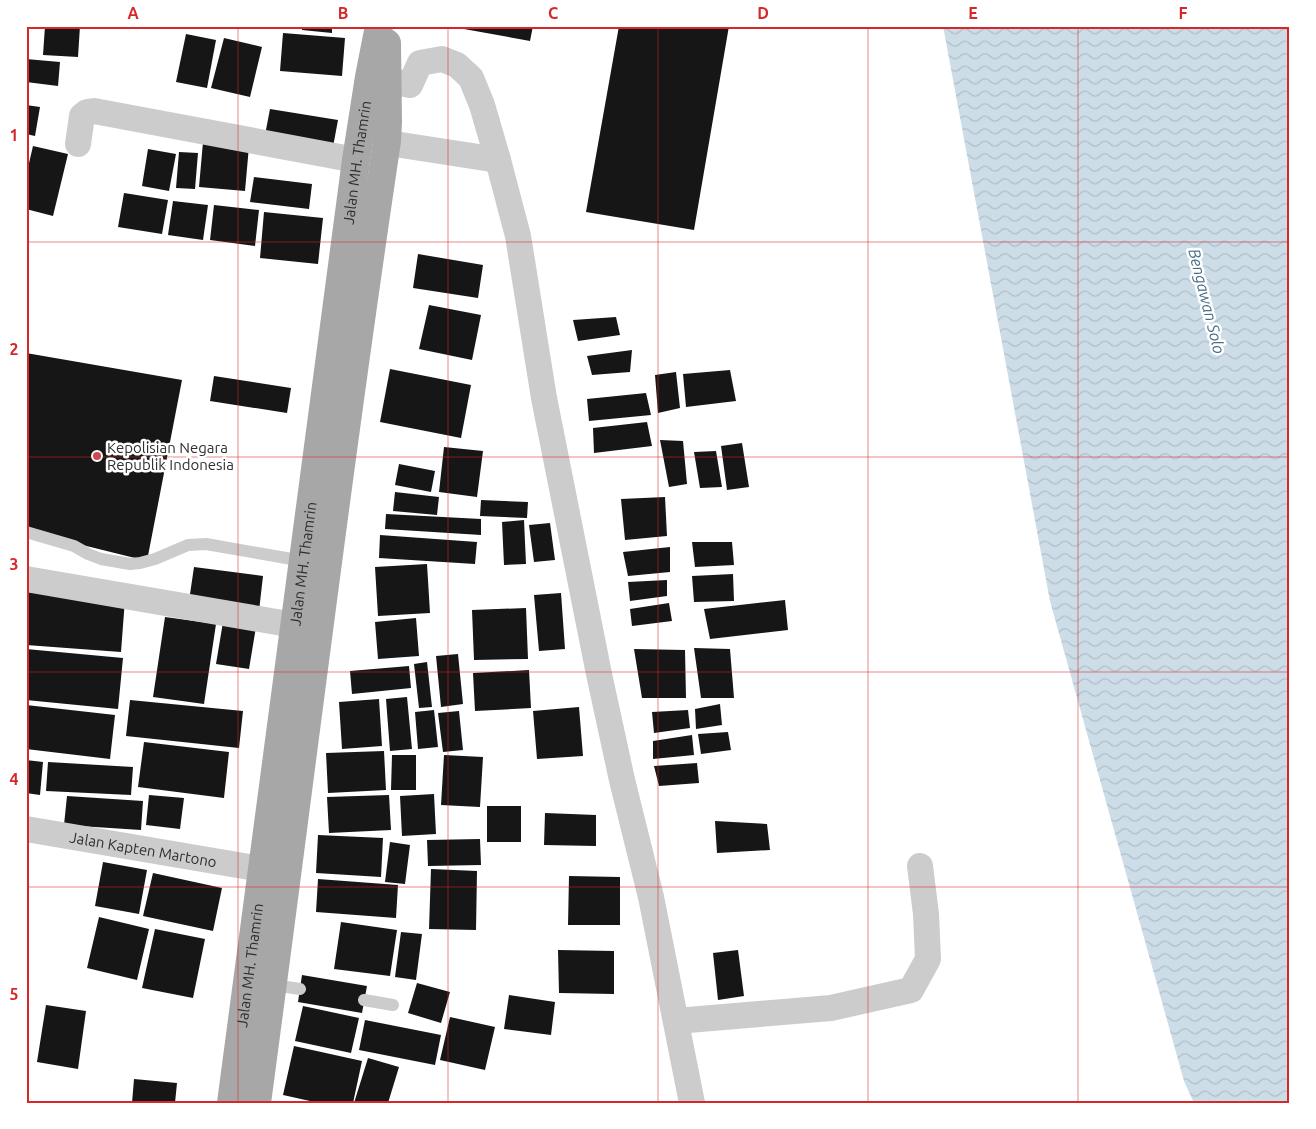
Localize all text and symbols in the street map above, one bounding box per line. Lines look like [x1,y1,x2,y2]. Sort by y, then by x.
text: A [127,4,139,22]
text: B [338,4,348,22]
text: C [548,4,558,22]
text: D [757,4,769,22]
text: E [968,4,978,22]
text: F [1179,4,1188,22]
street label: Jalan MH. Thamrin [339,99,374,225]
text: 1 [9,126,19,144]
water label: Bengawan Solo [1185,247,1229,356]
text: 2 [9,340,19,358]
place label: Kepolisian Negara Republik Indonesia [107,439,234,473]
marker: Kepolisian Negara Republik Indonesia [91,450,103,462]
street label: Jalan MH. Thamrin [286,501,319,627]
text: 3 [9,555,19,573]
text: 4 [9,770,19,788]
street label: Jalan Kapten Martono [68,828,218,870]
street label: Jalan MH. Thamrin [233,902,266,1028]
text: 5 [9,985,19,1003]

